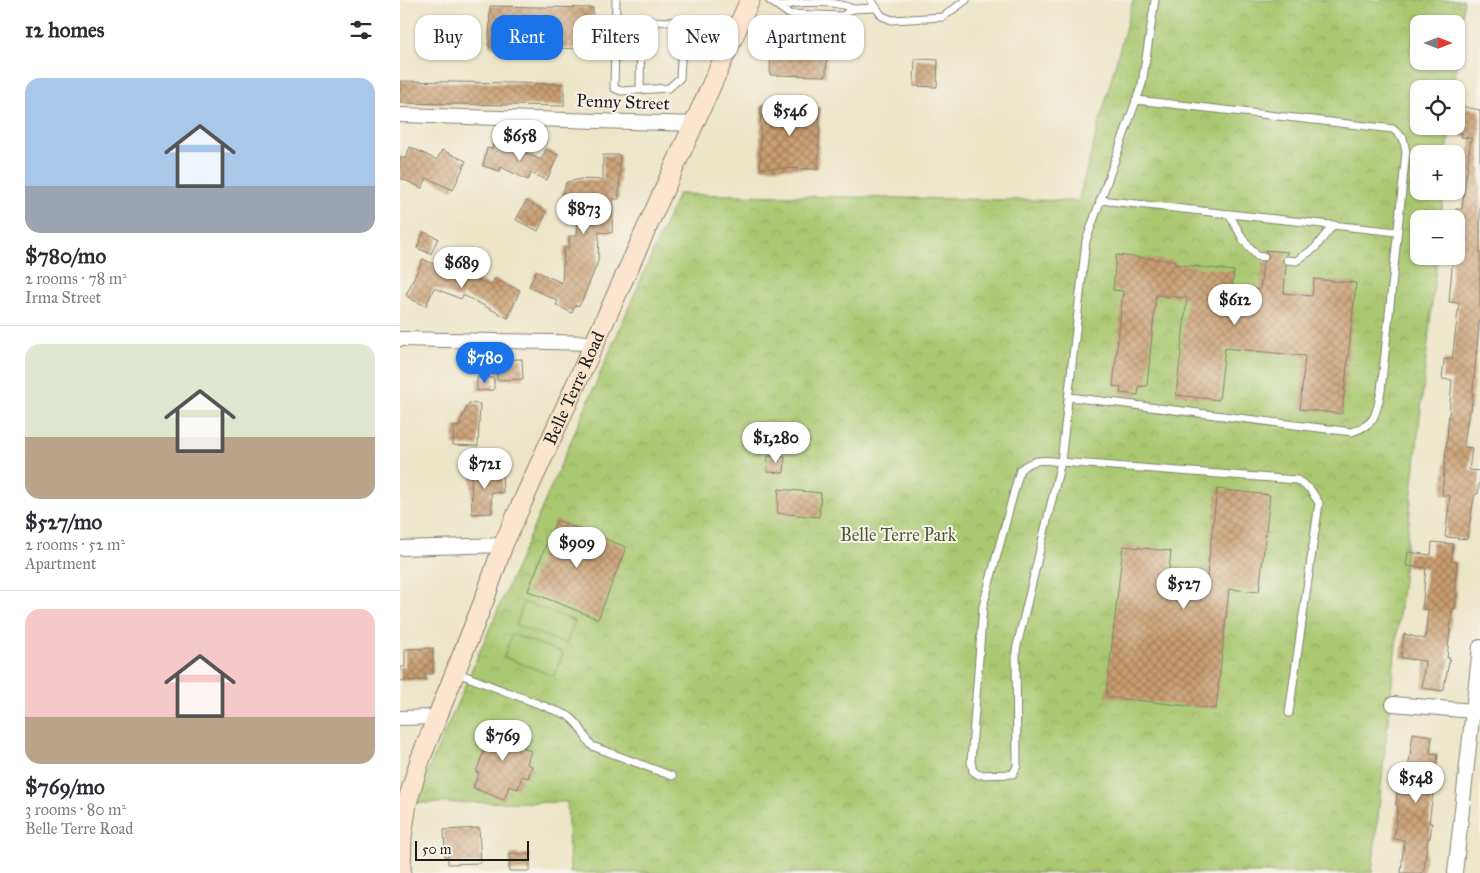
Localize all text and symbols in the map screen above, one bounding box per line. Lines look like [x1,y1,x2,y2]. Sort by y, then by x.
chip: Buy [415,15,481,60]
chip: Rent [491,15,563,60]
chip: Filters [573,15,658,60]
chip: New [668,15,738,60]
chip: Apartment [748,15,864,60]
north arrow [1410,15,1465,70]
map controls [1410,15,1465,265]
icon: filters [347,16,375,44]
text: 12 homes [25,17,104,43]
button: locate [1410,80,1465,135]
street label: Penny Street [576,89,671,115]
pin: $546 [760,94,820,137]
text: $546 [773,101,807,120]
icon: home [155,111,245,201]
pin: $658 [490,120,550,162]
text: $658 [503,126,537,145]
button: + [1410,145,1465,200]
pin: $873 [554,192,614,235]
text: $873 [567,199,601,218]
button: − [1410,210,1465,265]
text: $780/mo [25,243,106,269]
pin: $689 [432,246,492,289]
text: $689 [445,253,479,272]
text: 2 rooms · 78 m² [25,269,127,288]
pin: $612 [1205,284,1265,326]
text: Irma Street [25,288,101,307]
text: $612 [1219,290,1251,309]
street label: Belle Terre Road [539,328,609,448]
pin: $780 [455,342,515,384]
text: $780 [467,348,503,367]
icon: home [155,376,245,466]
pin: $1,280 [735,422,817,464]
text: $1,280 [753,428,799,447]
pin: $721 [455,448,515,490]
text: $721 [469,454,501,473]
text: $527/mo [25,509,102,535]
park label: Belle Terre Park [840,524,957,546]
pin: $909 [547,526,607,569]
text: $909 [559,533,595,552]
text: 2 rooms · 52 m² [25,535,125,554]
text: Apartment [25,554,97,573]
pin: $527 [1154,568,1214,610]
text: $527 [1167,574,1201,593]
icon: home [155,641,245,731]
pin: $769 [473,720,533,762]
text: $769 [486,726,520,745]
pin: $548 [1386,762,1446,804]
text: $548 [1399,768,1433,787]
text: $769/mo [25,774,105,800]
text: 3 rooms · 80 m² [25,800,126,819]
text: Belle Terre Road [25,819,133,838]
scale bar [415,838,529,861]
text: 50 m [422,841,451,858]

